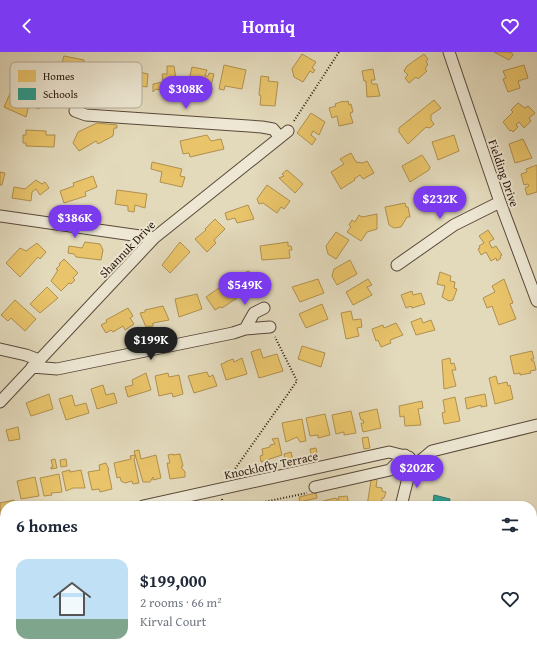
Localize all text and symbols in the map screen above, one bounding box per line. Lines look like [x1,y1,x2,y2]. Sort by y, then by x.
text: Homiq [242,13,295,40]
icon: back [16,15,38,37]
icon: heart [499,15,521,37]
legend [10,62,142,108]
text: Homes [43,68,74,84]
pin: $308K [158,76,214,110]
text: $308K [168,79,204,98]
text: Schools [43,86,78,102]
street label: Fielding Drive [485,137,524,209]
pin: $232K [412,186,468,220]
text: $232K [422,189,458,208]
pin: $386K [47,205,103,239]
text: $386K [57,208,93,227]
street label: Shannuk Drive [95,216,159,281]
pin: $549K [217,272,273,306]
text: $549K [227,275,263,294]
pin: $199K [123,327,179,361]
text: $199K [133,330,169,349]
street label: Knocklofty Terrace [222,447,320,483]
pin: $202K [389,455,445,489]
text: $202K [399,458,435,477]
text: 6 homes [16,513,78,538]
icon: filters [499,514,521,536]
text: $199,000 [140,568,206,593]
icon: home [48,575,96,623]
icon: heart [499,588,521,610]
text: 2 rooms · 66 m² [140,593,222,612]
text: Kirval Court [140,612,206,631]

